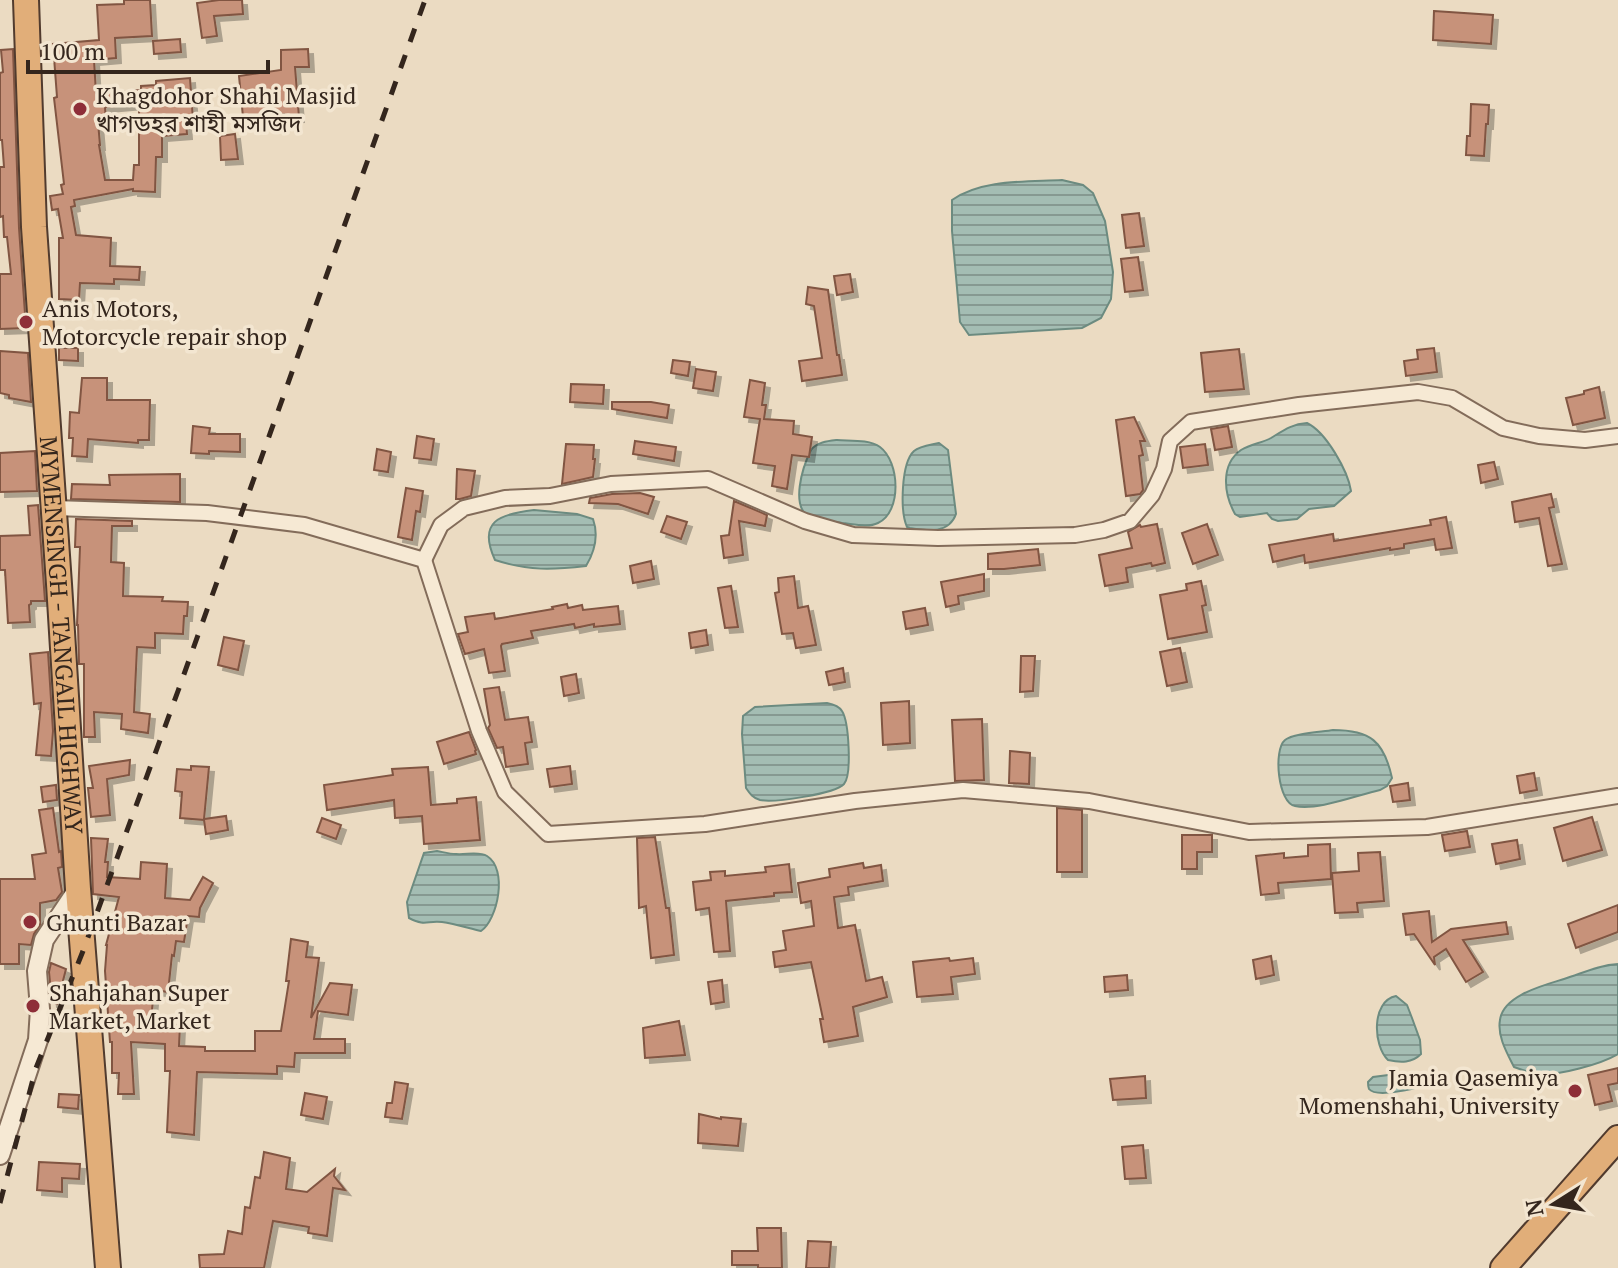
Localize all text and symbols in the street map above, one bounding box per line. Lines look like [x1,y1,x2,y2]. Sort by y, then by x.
scale bar [28,24,268,74]
text: 100 m [40,35,105,67]
place label: Khagdohor Shahi Masjid খাগডহর শাহী মসজিদ [96,79,356,139]
marker: Khagdohor Shahi Masjid খাগডহর শাহী মসজিদ [71,100,89,118]
place label: Anis Motors, Motorcycle repair shop [42,292,287,352]
marker: Anis Motors, Motorcycle repair shop [17,313,35,331]
street label: MYMENSINGH - TANGAIL HIGHWAY [33,435,91,835]
place label: Ghunti Bazar [46,906,187,938]
marker: Ghunti Bazar [21,913,39,931]
place label: Shahjahan Super Market, Market [49,976,230,1036]
marker: Shahjahan Super Market, Market [24,997,42,1015]
place label: Jamia Qasemiya Momenshahi, University [1299,1061,1560,1121]
marker: Jamia Qasemiya Momenshahi, University [1566,1082,1584,1100]
north arrow [1514,1164,1594,1244]
text: N [1518,1197,1550,1219]

